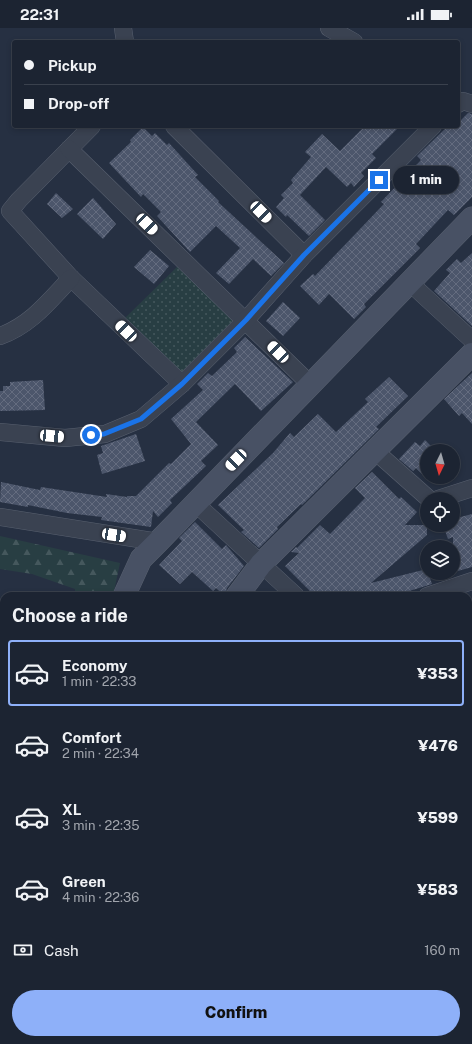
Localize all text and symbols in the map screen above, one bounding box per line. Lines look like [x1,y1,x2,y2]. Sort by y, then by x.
text: 22:31 [20,6,60,23]
text: Pickup [48,57,97,74]
text: Drop-off [48,95,109,112]
callout: 1 min [393,166,459,194]
route end [370,171,388,189]
text: 1 min [410,172,442,187]
car [248,199,274,225]
car [134,211,160,237]
car [113,318,139,344]
car [265,339,291,365]
route start [82,426,100,444]
car [40,429,64,443]
north arrow [420,444,460,484]
map controls [420,444,460,580]
car [223,447,249,473]
button: locate [420,492,460,532]
car [101,527,127,543]
button: layers [420,540,460,580]
text: Choose a ride [12,605,128,626]
icon: car [14,655,50,691]
text: Economy [62,657,127,674]
text: ¥353 [417,665,458,682]
text: 1 min · 22:33 [62,674,136,689]
icon: car [14,727,50,763]
text: Comfort [62,729,122,746]
text: ¥476 [418,737,458,754]
text: 2 min · 22:34 [62,746,139,761]
icon: car [14,799,50,835]
text: XL [62,801,81,818]
text: ¥599 [417,809,458,826]
text: 3 min · 22:35 [62,818,140,833]
icon: car [14,871,50,907]
text: Green [62,873,106,890]
text: ¥583 [417,881,458,898]
text: 4 min · 22:36 [62,890,139,905]
icon: cash [12,939,34,961]
text: Cash [44,942,79,959]
text: 160 m [424,943,460,958]
button: Confirm [12,990,460,1036]

